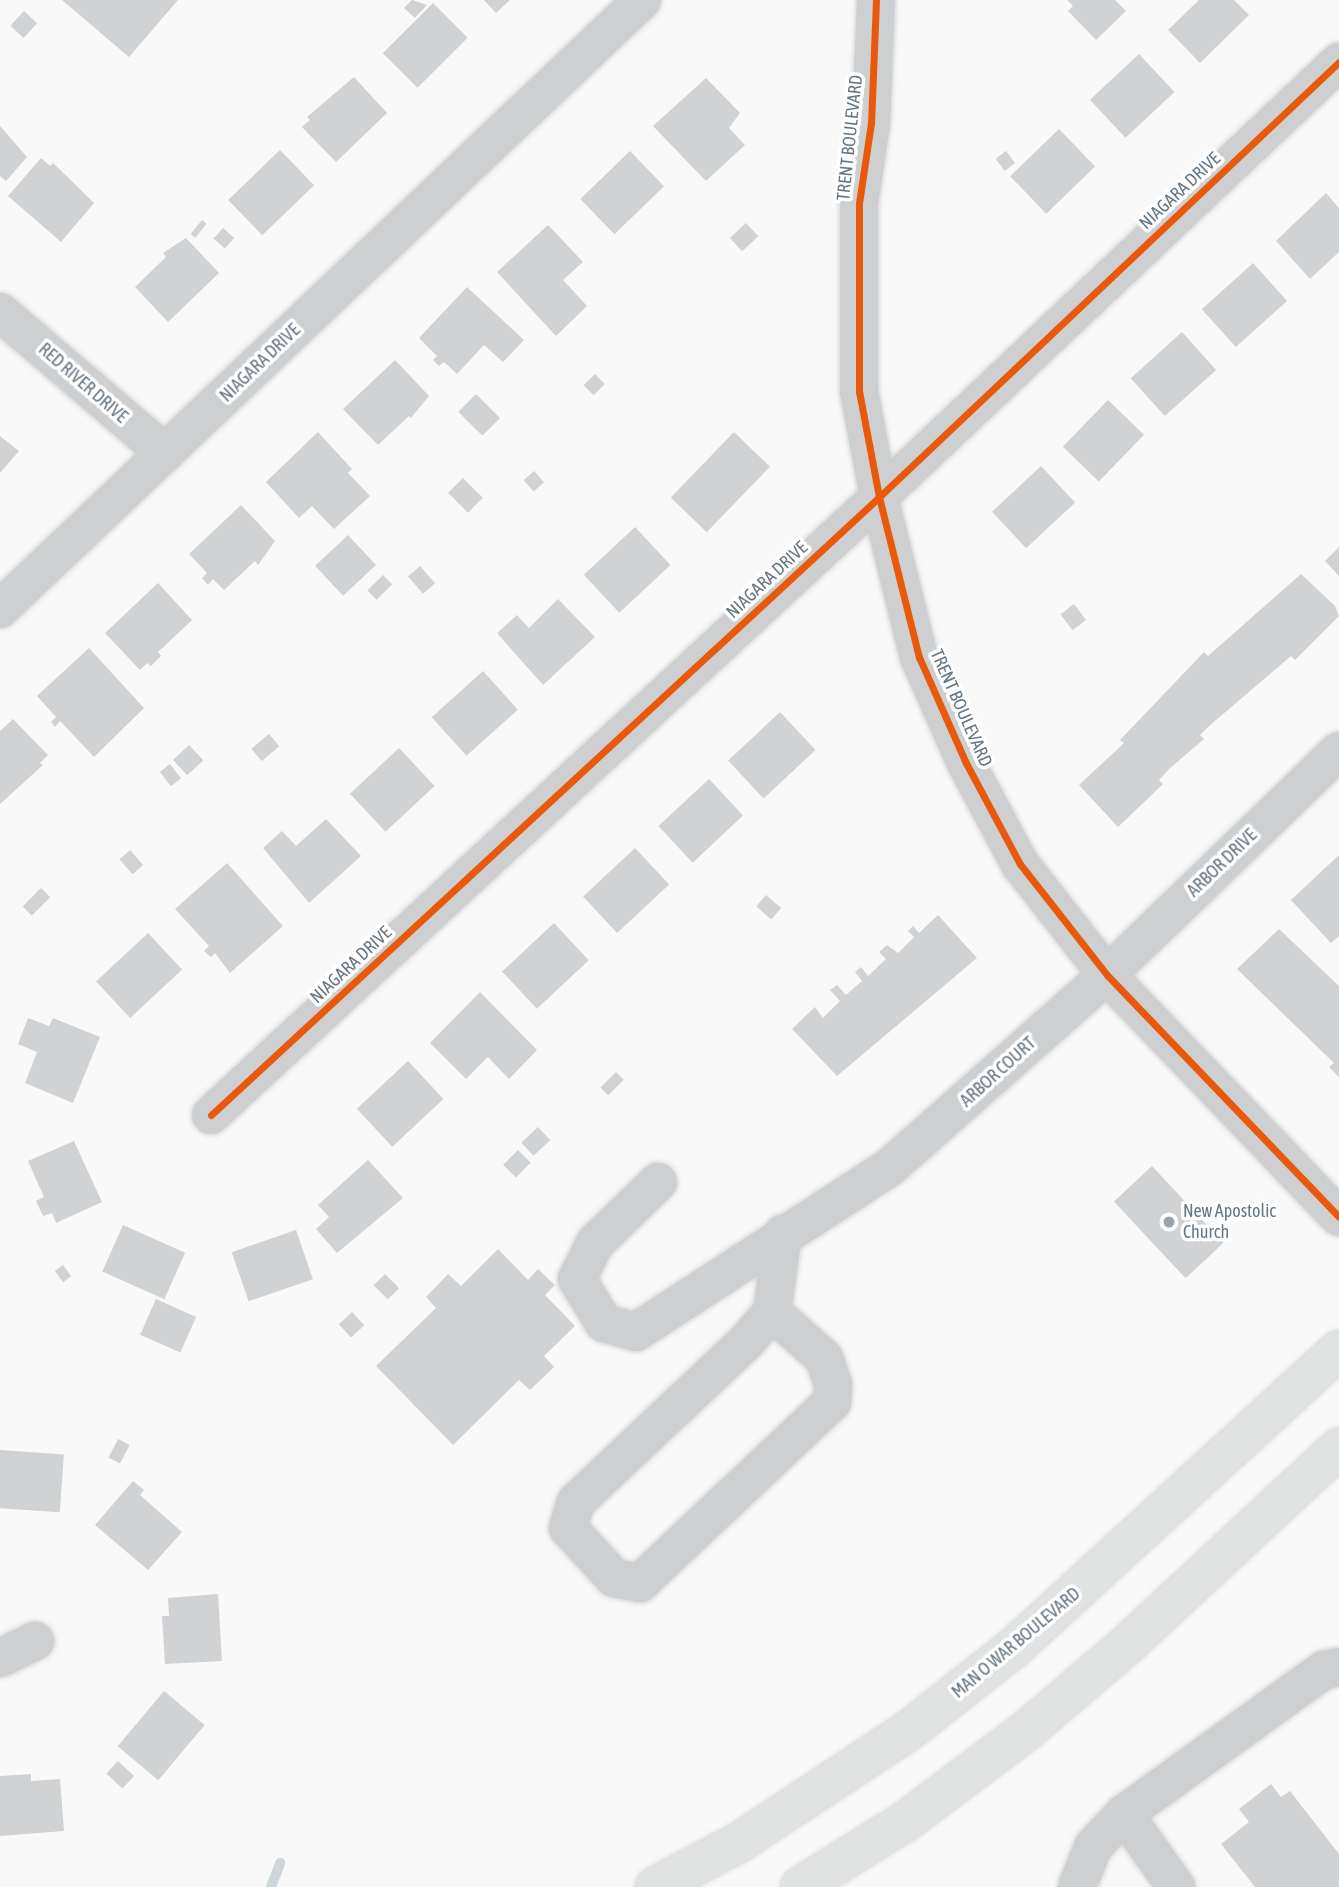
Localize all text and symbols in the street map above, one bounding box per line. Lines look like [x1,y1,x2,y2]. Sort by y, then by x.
street label: TRENT BOULEVARD [833,74,867,202]
street label: NIAGARA DRIVE [1135,148,1225,234]
street label: NIAGARA DRIVE [216,320,304,406]
street label: RED RIVER DRIVE [34,338,132,428]
street label: NIAGARA DRIVE [722,537,812,623]
street label: TRENT BOULEVARD [925,646,997,770]
street label: ARBOR DRIVE [1183,824,1261,902]
street label: NIAGARA DRIVE [306,922,396,1008]
street label: ARBOR COURT [956,1032,1040,1112]
place label: New Apostolic Church [1183,1201,1276,1244]
marker: New Apostolic Church [1161,1214,1177,1230]
street label: MAN O WAR BOULEVARD [948,1583,1084,1703]

